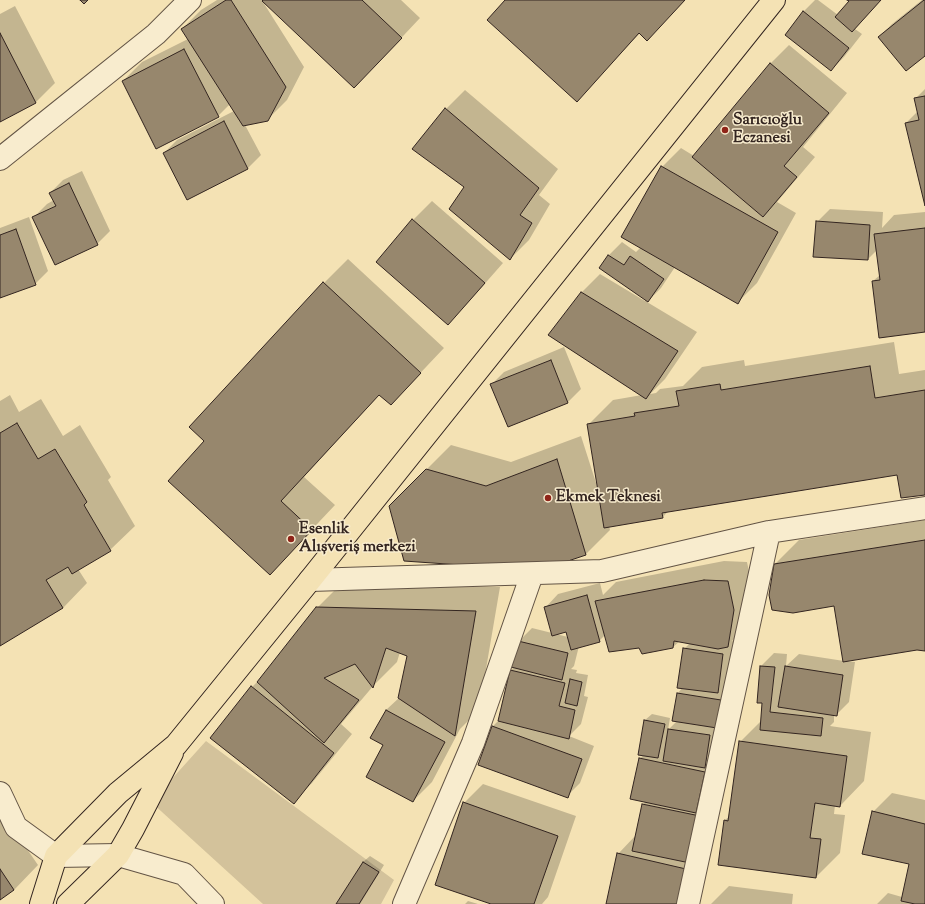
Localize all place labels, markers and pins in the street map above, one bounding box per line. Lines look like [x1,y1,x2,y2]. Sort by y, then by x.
place label: Sarıcıoğlu Eczanesi [733,111,802,149]
marker: Sarıcıoğlu Eczanesi [720,125,730,135]
place label: Ekmek Teknesi [556,488,661,508]
marker: Ekmek Teknesi [543,493,553,503]
place label: Esenlik Alışveriş merkezi [299,520,416,558]
marker: Esenlik Alışveriş merkezi [286,534,296,544]

